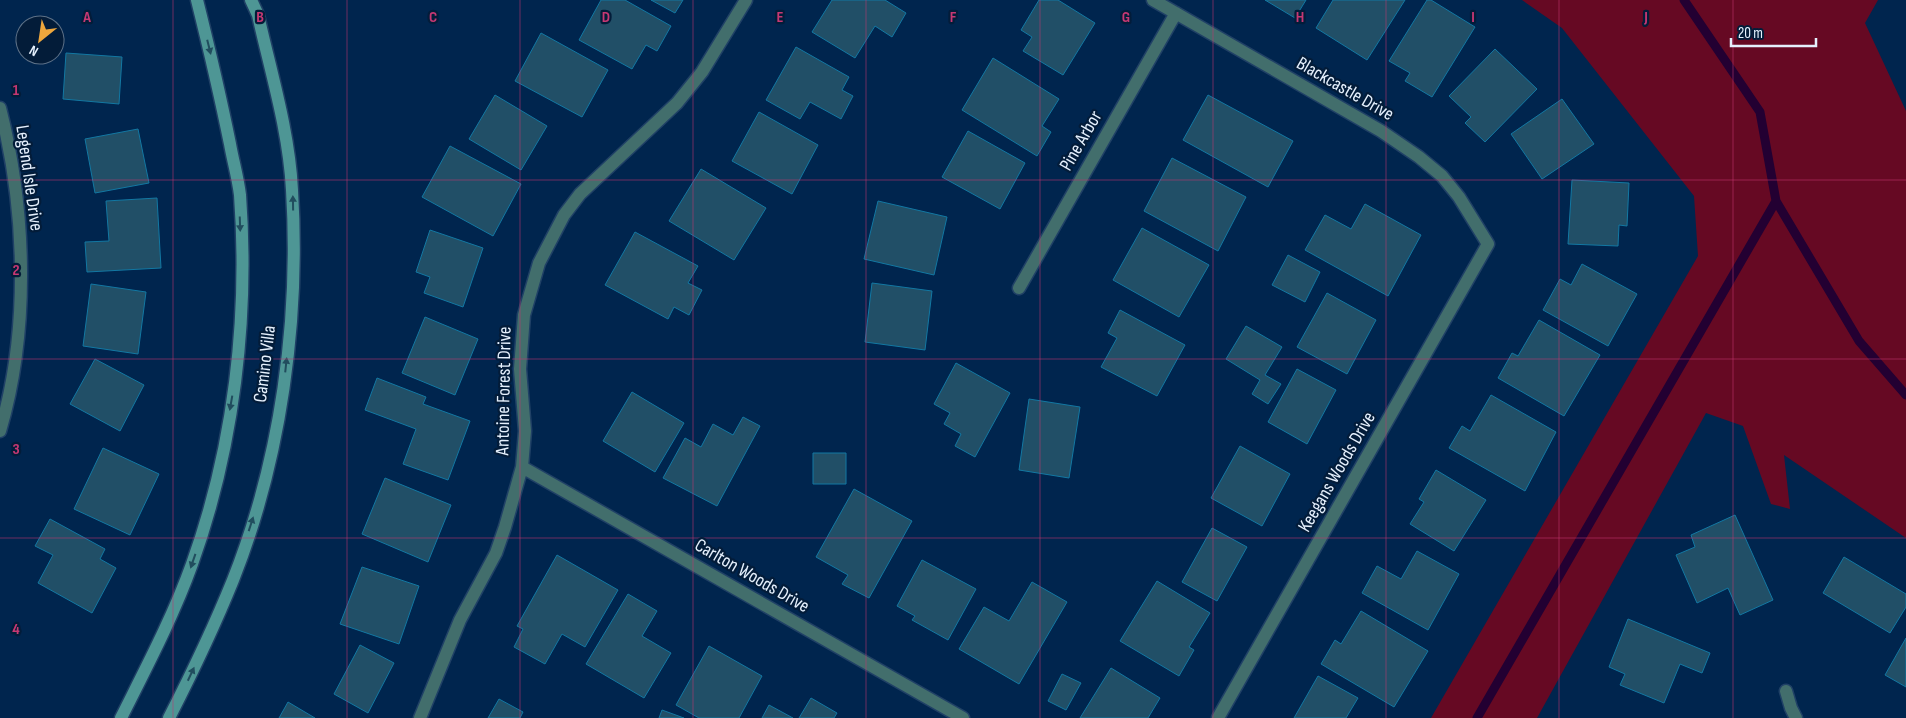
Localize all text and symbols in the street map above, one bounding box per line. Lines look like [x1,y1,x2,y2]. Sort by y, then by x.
text: A [82,8,91,27]
text: B [256,8,264,27]
text: C [429,8,437,27]
text: D [602,8,610,27]
text: E [777,8,784,27]
text: F [950,8,957,27]
text: G [1122,8,1130,27]
text: H [1296,8,1304,27]
text: I [1471,8,1475,27]
text: J [1643,8,1648,27]
north arrow [15,15,65,65]
scale bar [1731,15,1816,47]
text: 20 m [1738,24,1763,43]
one-way arrow [205,40,213,55]
text: N [26,42,41,60]
street label: Blackcastle Drive [1292,52,1398,126]
text: 1 [13,81,20,100]
street label: Pine Arbor [1055,106,1108,175]
street label: Legend Isle Drive [10,124,48,232]
one-way arrow [288,195,296,211]
one-way arrow [237,216,245,232]
text: 2 [12,261,20,280]
street label: Camino Villa [249,324,281,404]
street label: Antoine Forest Drive [491,326,517,457]
one-way arrow [282,357,290,373]
one-way arrow [227,396,235,411]
street label: Keegans Woods Drive [1293,408,1381,536]
text: 3 [12,440,20,459]
one-way arrow [248,516,255,531]
street label: Carlton Woods Drive [691,534,813,618]
one-way arrow [188,554,196,569]
text: 4 [12,620,20,639]
one-way arrow [187,667,195,681]

